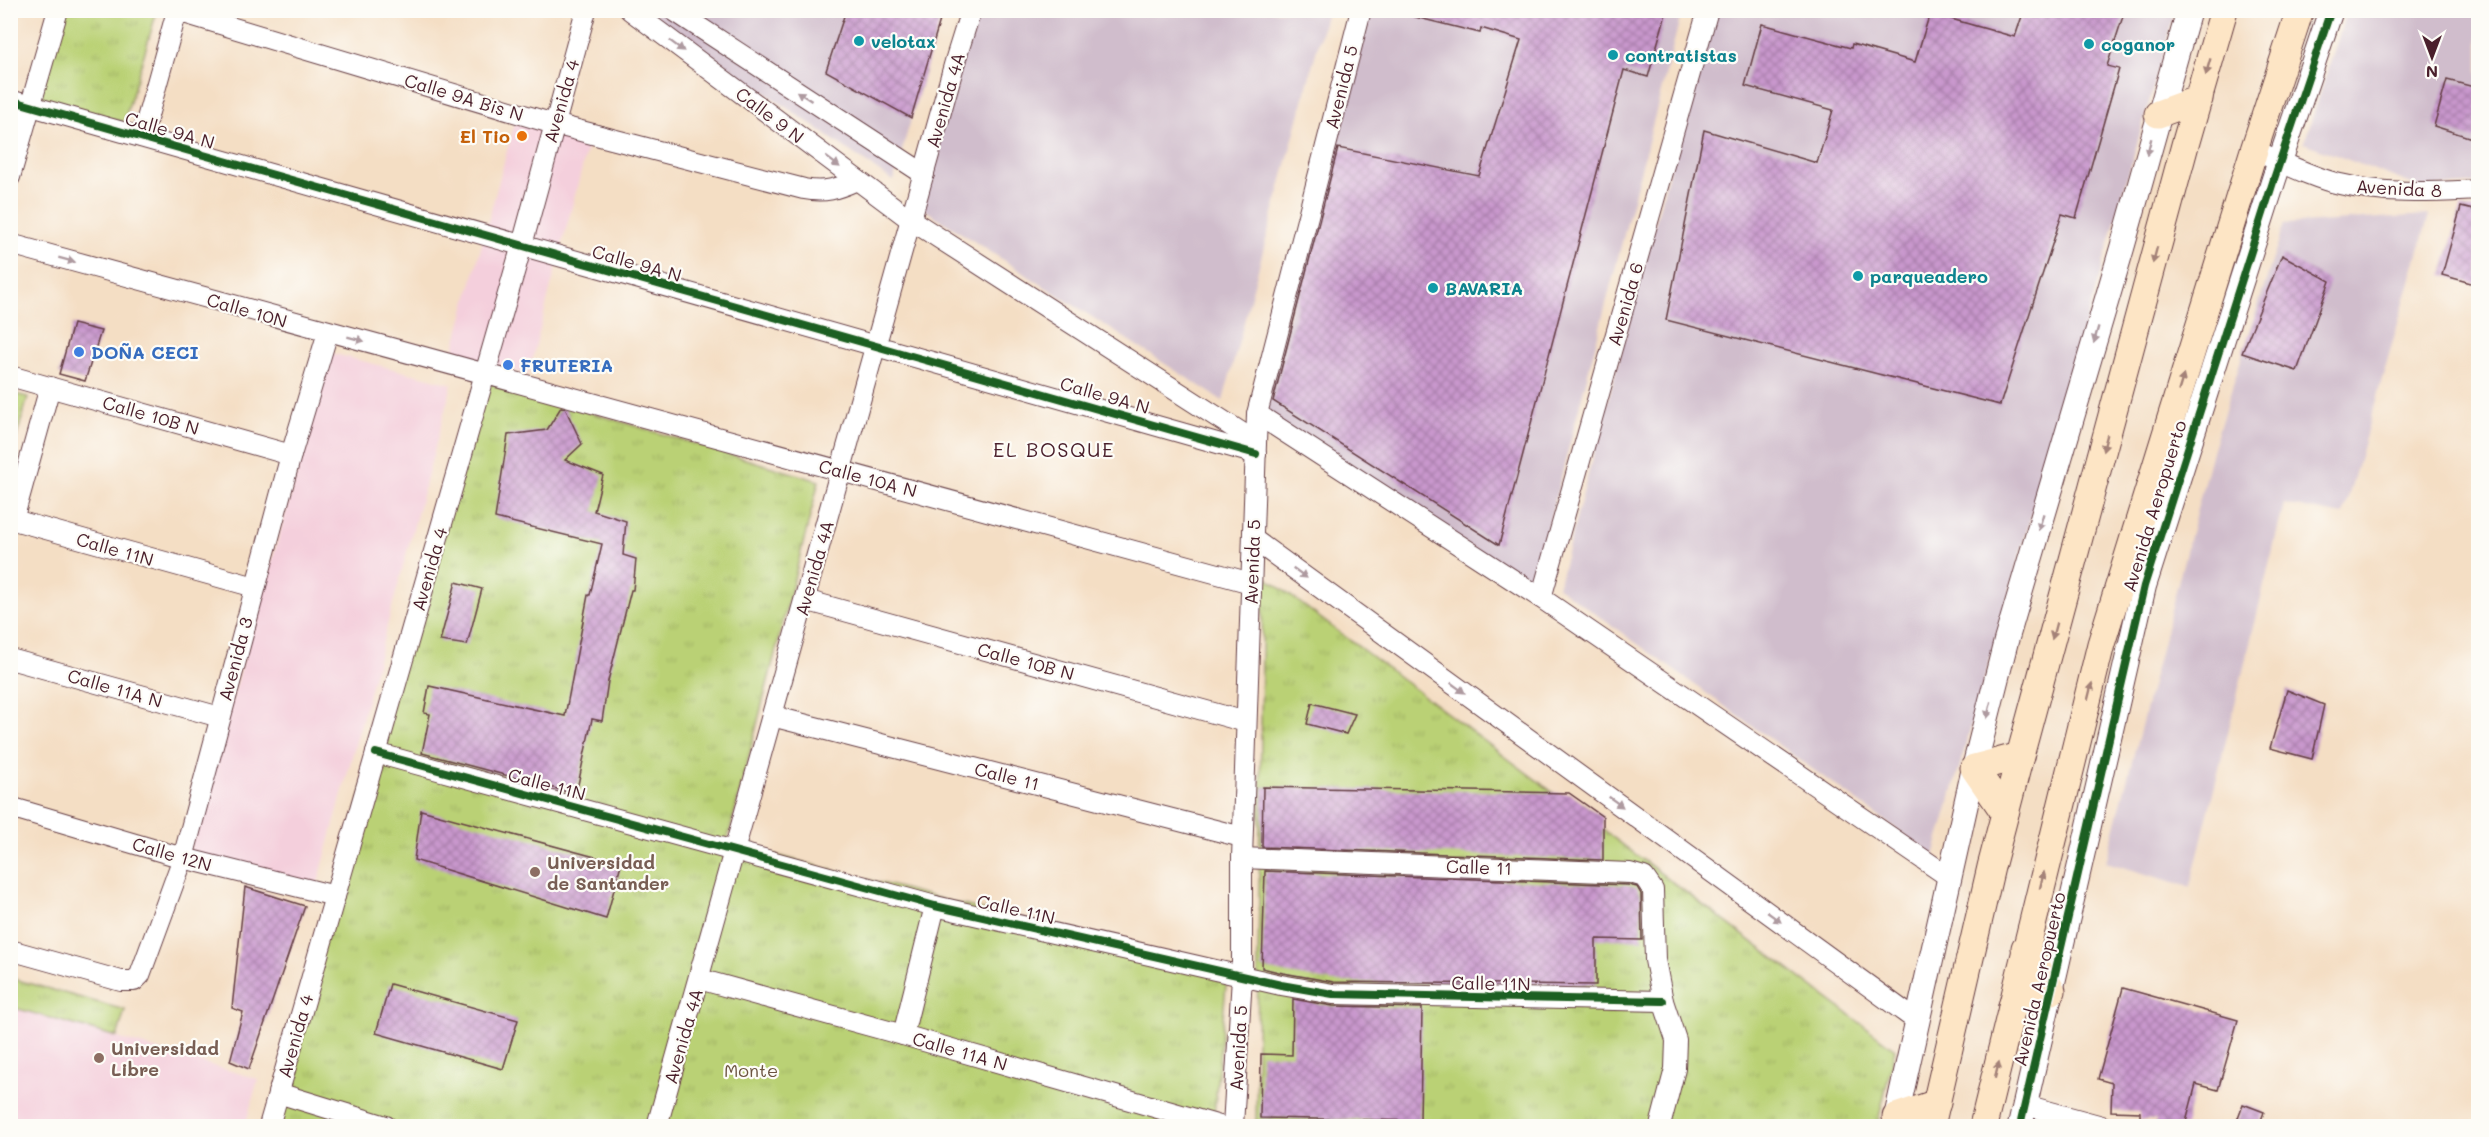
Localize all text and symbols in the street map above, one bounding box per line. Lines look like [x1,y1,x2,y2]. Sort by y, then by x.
north arrow [2402,27,2462,87]
place label: velotax [871,29,936,53]
place label: coganor [2101,32,2175,56]
marker: velotax [852,34,866,48]
marker: coganor [2082,37,2096,51]
one-way arrow [669,39,684,51]
street label: Avenida 5 [1319,43,1363,131]
place label: contratistas [1625,43,1737,67]
marker: contratistas [1606,48,1620,62]
street label: Avenida 4A [920,49,970,151]
street label: Avenida 4 [538,56,584,146]
one-way arrow [2203,58,2212,76]
text: N [2426,62,2438,83]
street label: Calle 9A Bis N [402,67,526,127]
street label: Calle 9 N [731,81,809,149]
one-way arrow [796,91,813,102]
street label: Calle 9A N [122,106,218,154]
place label: El Tio [459,124,510,148]
marker: El Tio [515,129,529,143]
one-way arrow [2144,139,2153,157]
one-way arrow [825,156,841,168]
street label: Avenida 8 [2355,174,2443,202]
street label: Calle 9A N [589,239,685,287]
one-way arrow [2150,245,2160,264]
one-way arrow [58,255,76,265]
street label: Avenida 6 [1602,259,1648,349]
place label: parqueadero [1870,264,1988,288]
marker: parqueadero [1851,269,1865,283]
place label: BAVARIA [1445,276,1523,300]
marker: BAVARIA [1426,281,1440,295]
street label: Calle 10N [204,287,290,333]
one-way arrow [2091,326,2100,344]
one-way arrow [347,335,365,345]
place label: DOÑA CECI [91,340,199,364]
marker: DOÑA CECI [72,345,86,359]
place label: FRUTERIA [520,353,613,377]
marker: FRUTERIA [501,358,515,372]
street label: Calle 9A N [1057,371,1153,419]
one-way arrow [2177,374,2186,392]
street label: Calle 10B N [100,390,202,440]
street label: Avenida Aeropuerto [2116,417,2192,595]
one-way arrow [2100,434,2109,452]
district label: EL BOSQUE [993,436,1115,462]
street label: Calle 10A N [816,453,920,503]
one-way arrow [2036,513,2045,531]
street label: Avenida 4A [789,517,839,619]
street label: Avenida 5 [1239,519,1265,605]
street label: Avenida 4 [406,524,452,614]
street label: Calle 11N [74,527,156,571]
one-way arrow [1292,567,1308,579]
street label: Avenida 3 [212,614,258,704]
one-way arrow [2049,622,2058,640]
street label: Calle 10B N [975,637,1077,685]
street label: Calle 11A N [65,663,165,713]
one-way arrow [1449,682,1465,694]
one-way arrow [2085,682,2095,700]
one-way arrow [1983,701,1993,719]
street label: Calle 11 [972,756,1042,796]
street label: Calle 11N [506,762,588,806]
one-way arrow [1607,796,1623,808]
street label: Calle 12N [130,831,214,877]
place label: Universidad de Santander [547,850,669,895]
street label: Calle 11 [1446,854,1512,880]
marker: Universidad de Santander [528,865,542,879]
one-way arrow [2038,871,2048,889]
street label: Calle 11N [975,888,1057,930]
street label: Avenida Aeropuerto [2007,889,2071,1069]
one-way arrow [1765,911,1781,923]
street label: Calle 11N [1451,970,1531,996]
street label: Avenida 4A [658,985,708,1087]
street label: Avenida 4 [272,991,318,1081]
street label: Avenida 5 [1224,1005,1252,1091]
street label: Calle 11A N [910,1026,1010,1076]
place label: Universidad Libre [111,1036,219,1081]
marker: Universidad Libre [92,1051,106,1065]
park label: Monte [724,1058,778,1082]
one-way arrow [1992,1060,2002,1079]

